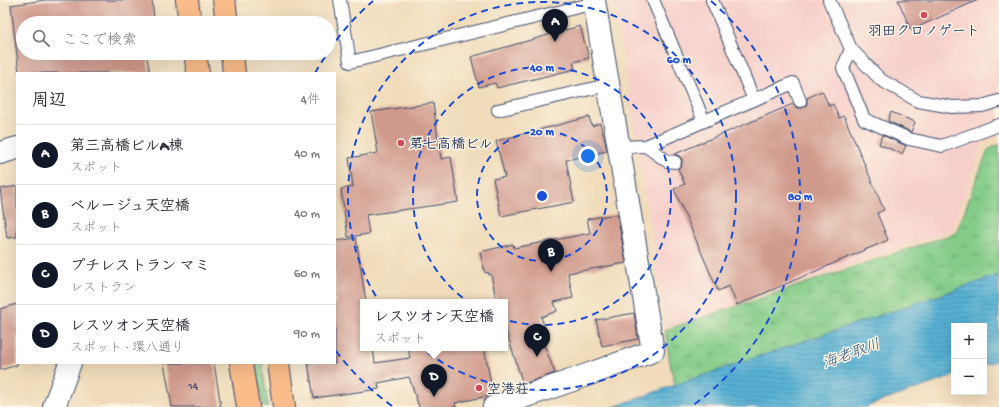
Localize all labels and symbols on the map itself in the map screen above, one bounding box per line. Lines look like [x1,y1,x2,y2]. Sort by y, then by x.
pin: A [542,9,568,42]
marker: 羽田クロノゲート [919,10,929,20]
place label: 羽田クロノゲート [868,24,980,41]
text: 60 m [667,54,692,68]
text: 40 m [529,62,554,76]
text: 20 m [530,126,555,140]
place label: 第七高橋ビル [409,137,493,154]
marker: 第七高橋ビル [396,138,406,148]
your location [578,146,598,166]
centre of rings [535,189,549,203]
text: 80 m [788,191,813,205]
pin: B [538,239,564,272]
pin: C [524,324,550,357]
water label: 海老取川 [820,335,883,374]
pin: D [421,364,447,397]
house number: 14 [187,380,199,394]
place label: 空港荘 [487,381,529,399]
marker: 空港荘 [474,383,484,393]

